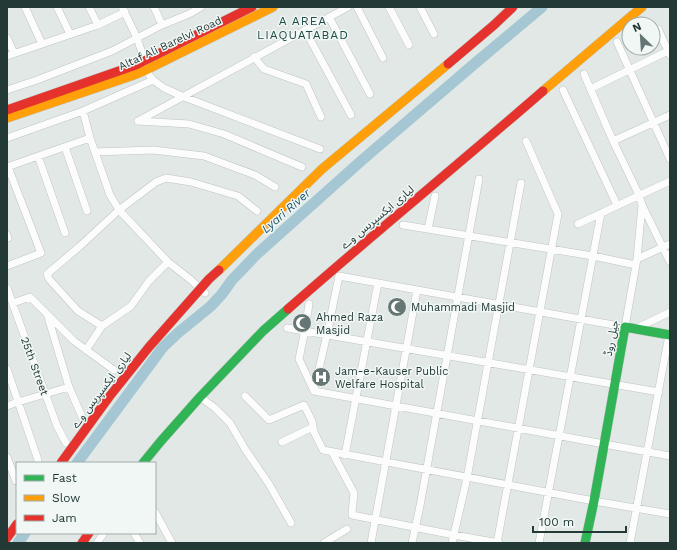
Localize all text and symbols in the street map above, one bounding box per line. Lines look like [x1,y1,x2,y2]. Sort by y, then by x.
street label: Altaf Ali Barelvi Road [117,14,224,73]
district label: A AREA LIAQUATABAD [257,14,349,42]
north arrow [621,16,661,56]
text: N [631,20,643,35]
street label: لیاری ایکسپریس وے [338,183,417,253]
water label: Lyari River [259,185,314,236]
mosque icon: Muhammadi Masjid [386,296,408,318]
place label: Muhammadi Masjid [411,301,515,314]
place label: Ahmed Raza Masjid [316,311,383,337]
mosque icon: Ahmed Raza Masjid [291,312,313,334]
street label: جیل روڈ [601,318,622,357]
street label: 25th Street [18,335,51,397]
street label: لیاری ایکسپریس وے [69,350,135,431]
place label: Jam-e-Kauser Public Welfare Hospital [335,365,448,391]
hospital icon: Jam-e-Kauser Public Welfare Hospital [310,366,332,388]
legend [16,462,156,534]
text: Fast [52,471,77,485]
text: Slow [52,491,80,505]
scale bar [533,508,626,534]
text: Jam [52,511,77,525]
text: 100 m [539,515,574,529]

